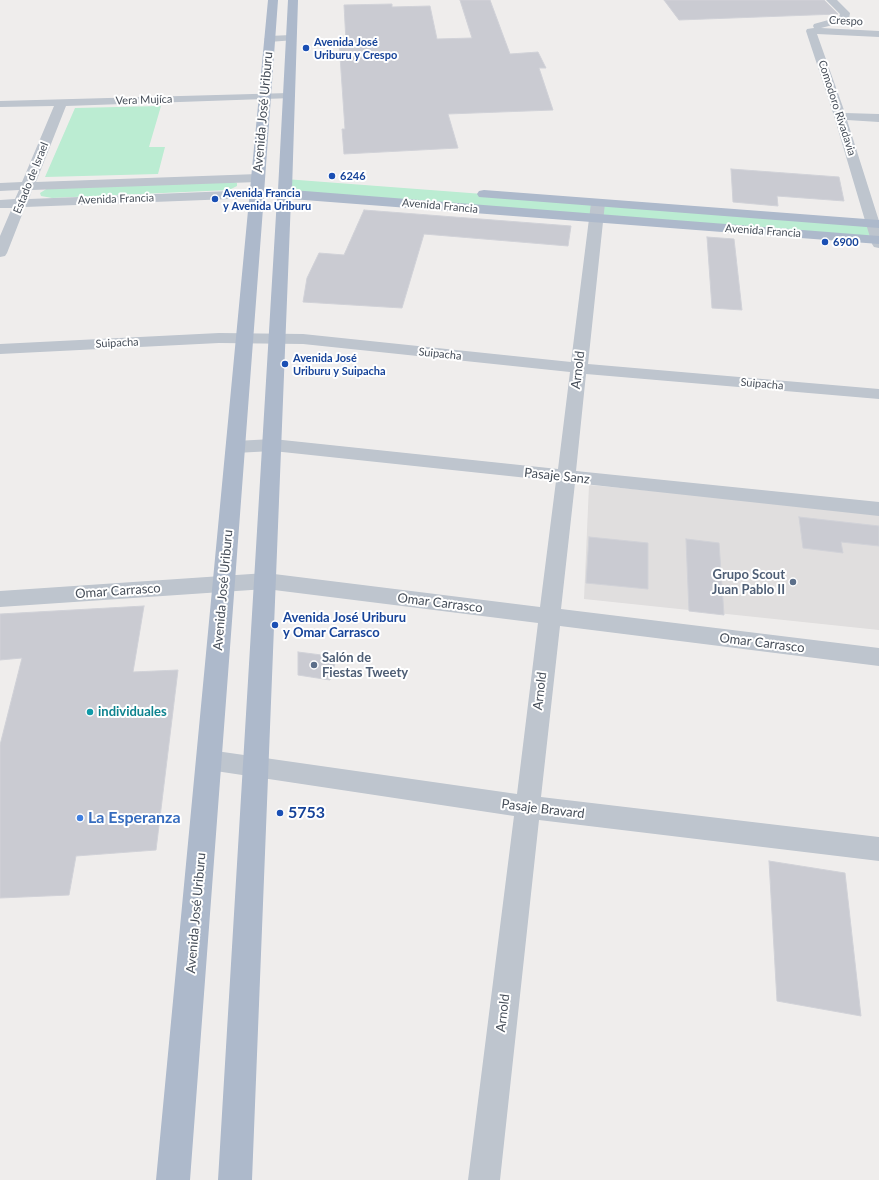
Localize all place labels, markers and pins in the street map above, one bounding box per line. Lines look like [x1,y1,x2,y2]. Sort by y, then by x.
place label: Avenida José Uriburu y Crespo [314,35,397,61]
marker: Avenida José Uriburu y Crespo [301,43,311,53]
place label: 6246 [340,169,366,183]
marker: 6246 [327,171,337,181]
place label: Avenida Francia y Avenida Uriburu [223,186,311,212]
marker: Avenida Francia y Avenida Uriburu [210,194,220,204]
place label: 6900 [833,235,859,249]
marker: 6900 [820,237,830,247]
place label: Avenida José Uriburu y Suipacha [293,351,386,377]
marker: Avenida José Uriburu y Suipacha [280,359,290,369]
place label: Grupo Scout Juan Pablo II [712,567,785,598]
marker: Grupo Scout Juan Pablo II [788,577,798,587]
place label: Avenida José Uriburu y Omar Carrasco [283,610,406,641]
marker: Avenida José Uriburu y Omar Carrasco [270,620,280,630]
place label: Salón de Fiestas Tweety [322,650,408,681]
marker: Salón de Fiestas Tweety [309,660,319,670]
place label: individuales [98,704,167,720]
marker: individuales [85,707,95,717]
place label: 5753 [288,803,325,823]
place label: La Esperanza [88,808,181,828]
marker: 5753 [275,808,285,818]
marker: La Esperanza [75,813,85,823]

